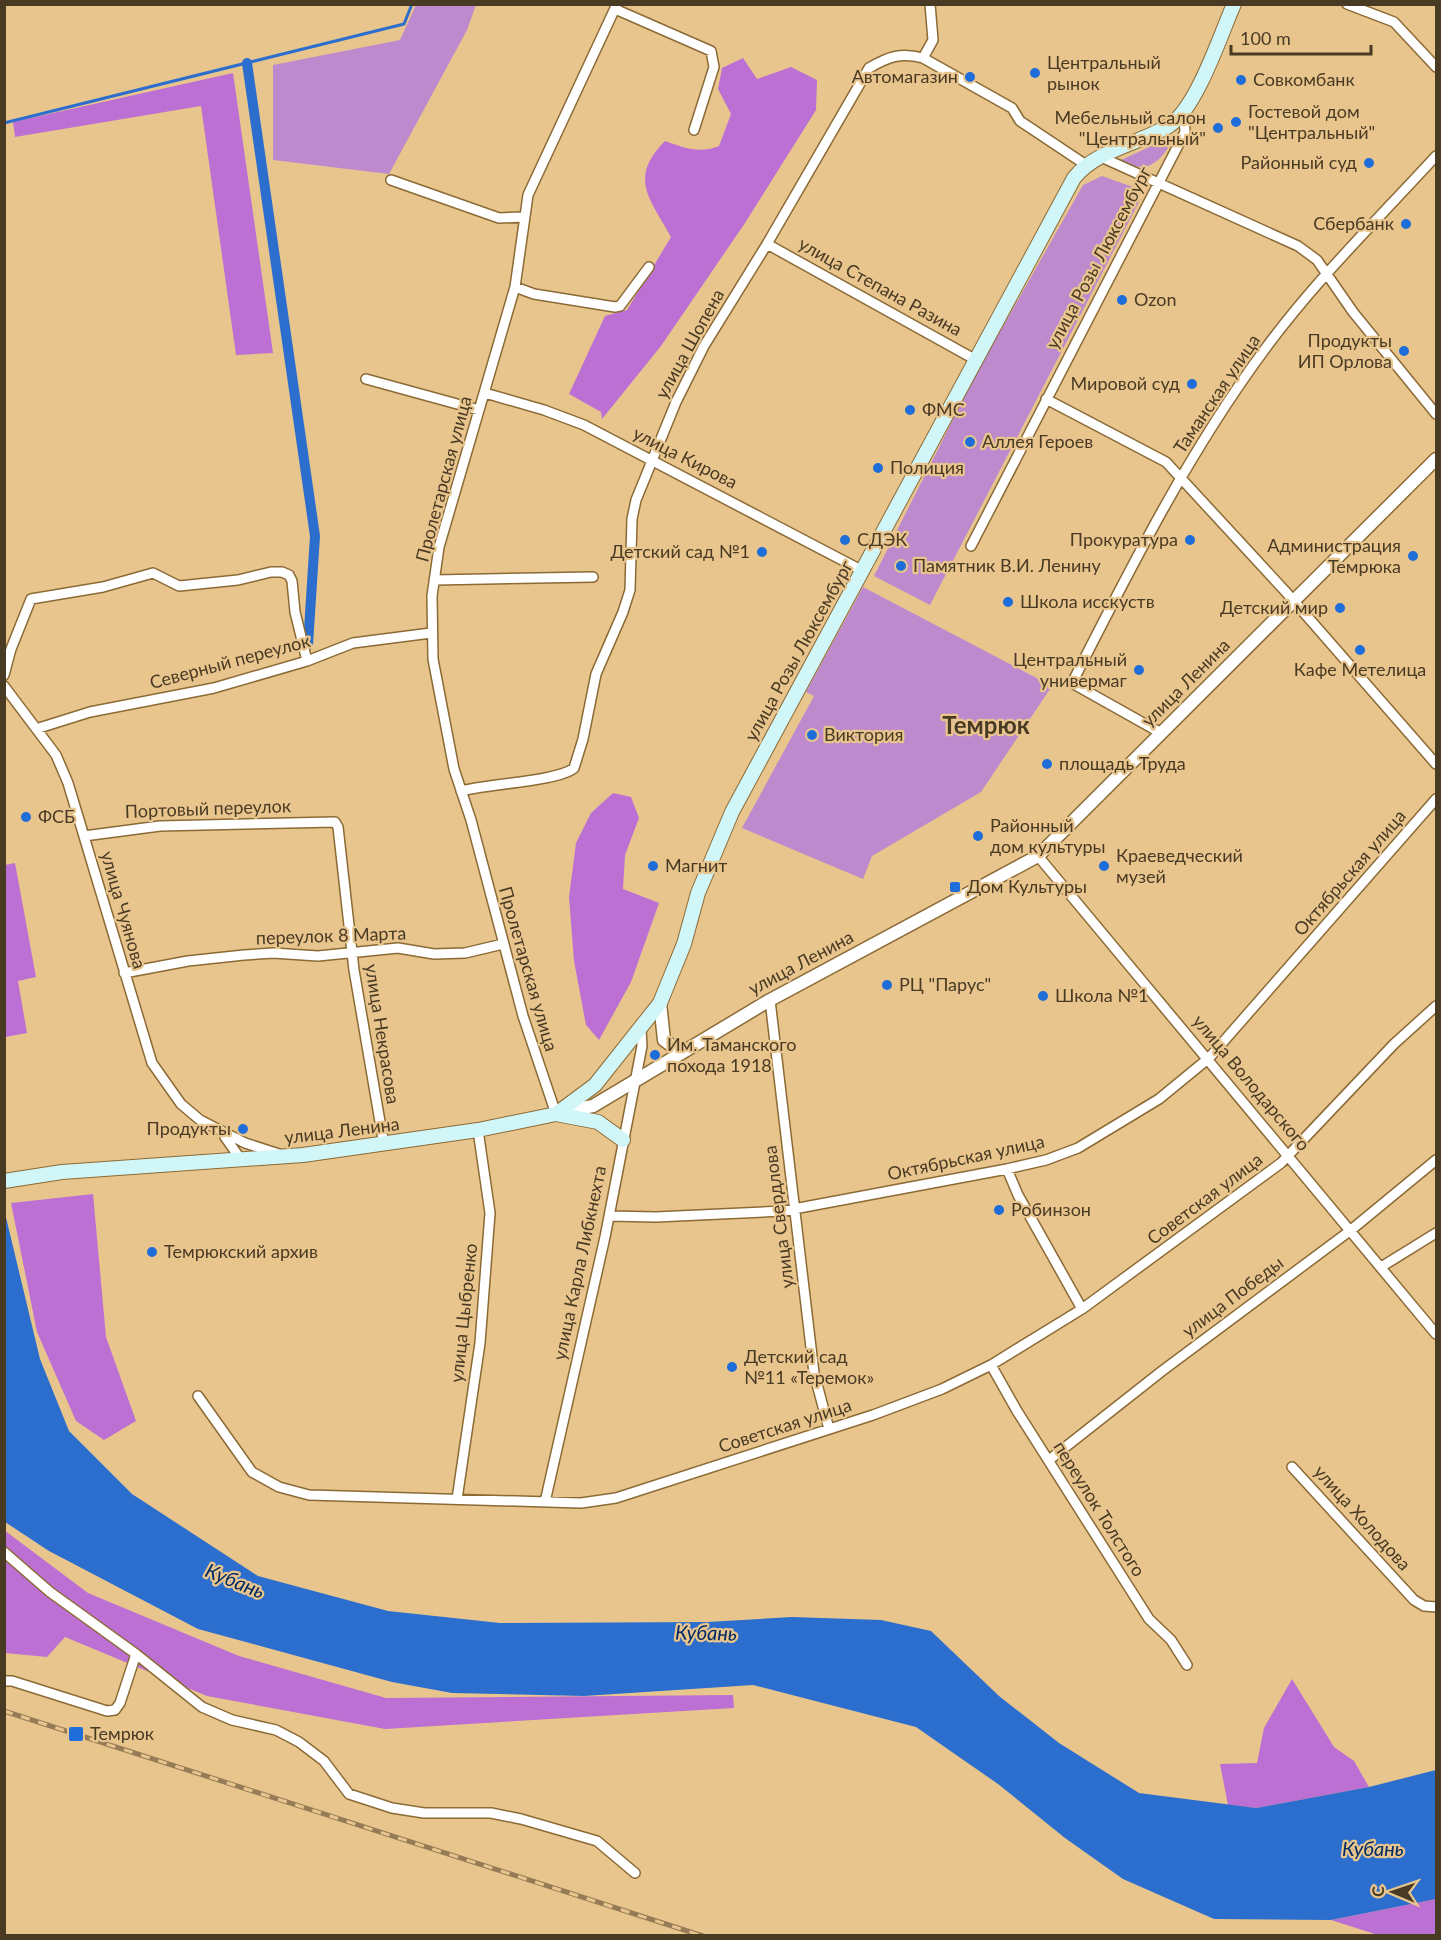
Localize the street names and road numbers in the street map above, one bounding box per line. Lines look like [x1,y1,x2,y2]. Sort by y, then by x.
street label: улица Розы Люксембург [1041,162,1156,352]
street label: улица Степана Разина [795,232,966,340]
street label: улица Шопена [650,285,728,402]
street label: Таманская улица [1168,330,1264,457]
street label: Пролетарская улица [410,394,476,564]
street label: улица Кирова [630,421,741,493]
street label: улица Розы Люксембург [739,556,857,745]
street label: Северный переулок [147,629,313,693]
street label: улица Ленина [1137,634,1234,731]
street label: Портовый переулок [124,794,292,822]
street label: Октябрьская улица [1289,805,1410,940]
street label: улица Чуянова [97,848,151,971]
street label: Пролетарская улица [495,884,563,1054]
street label: переулок 8 Марта [255,921,406,949]
street label: улица Ленина [744,925,857,999]
street label: улица Некрасова [361,962,405,1105]
street label: улица Володарского [1188,1010,1315,1155]
street label: улица Ленина [283,1112,401,1148]
street label: Октябрьская улица [885,1130,1046,1184]
street label: улица Свердлова [758,1144,798,1290]
street label: Советская улица [1142,1148,1266,1249]
street label: улица Карла Либкнехта [548,1164,610,1362]
street label: улица Цыбренко [445,1242,481,1384]
street label: улица Победы [1177,1251,1287,1341]
street label: Советская улица [715,1393,854,1457]
street label: переулок Толстого [1049,1437,1150,1580]
street label: улица Холодова [1310,1460,1416,1575]

